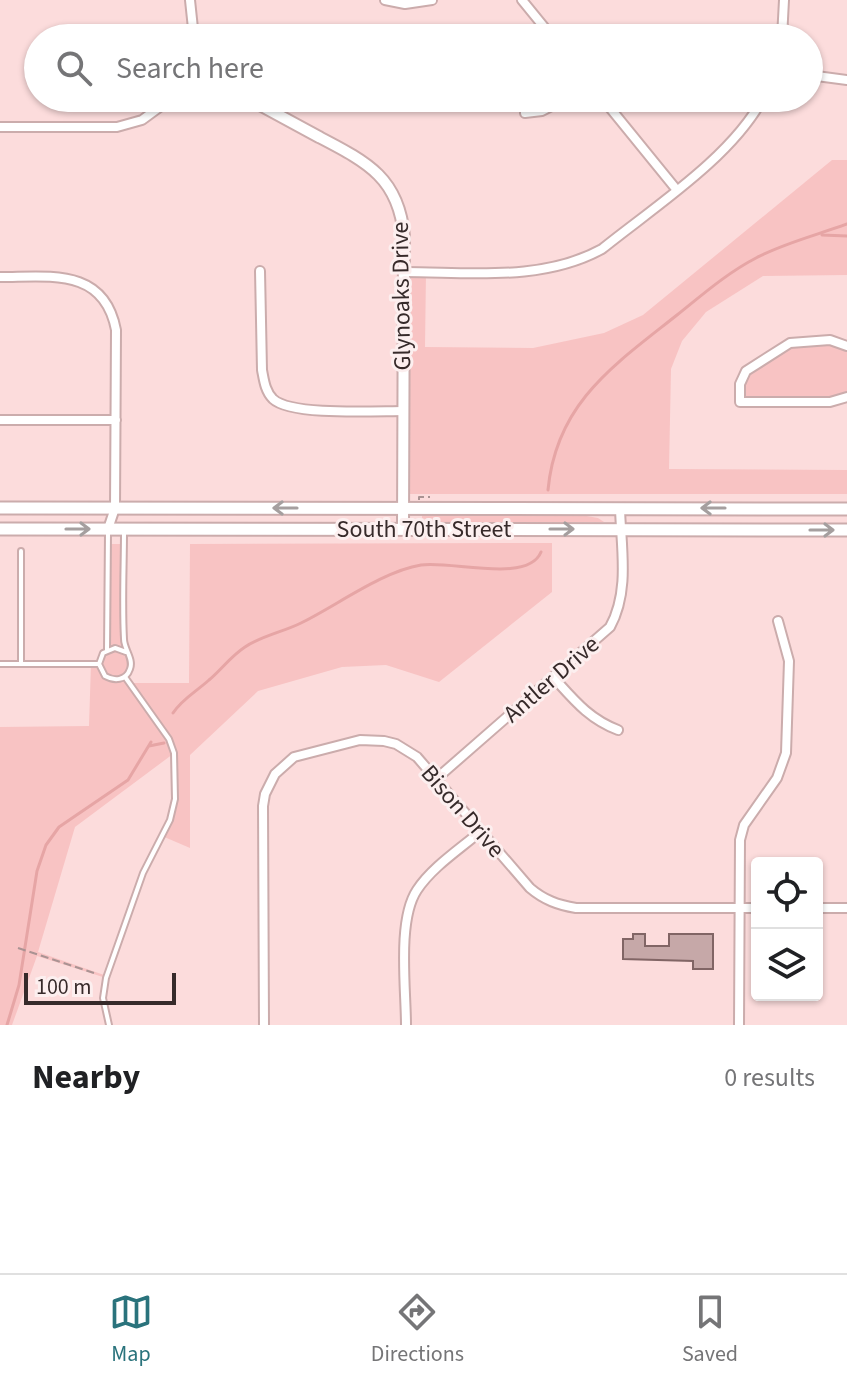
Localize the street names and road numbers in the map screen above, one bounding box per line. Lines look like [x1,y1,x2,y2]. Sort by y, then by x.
street label: Glynoaks Drive [383,221,420,371]
street label: South 70th Street [337,512,511,547]
street label: Antler Drive [496,628,607,731]
street label: Bison Drive [412,757,513,865]

